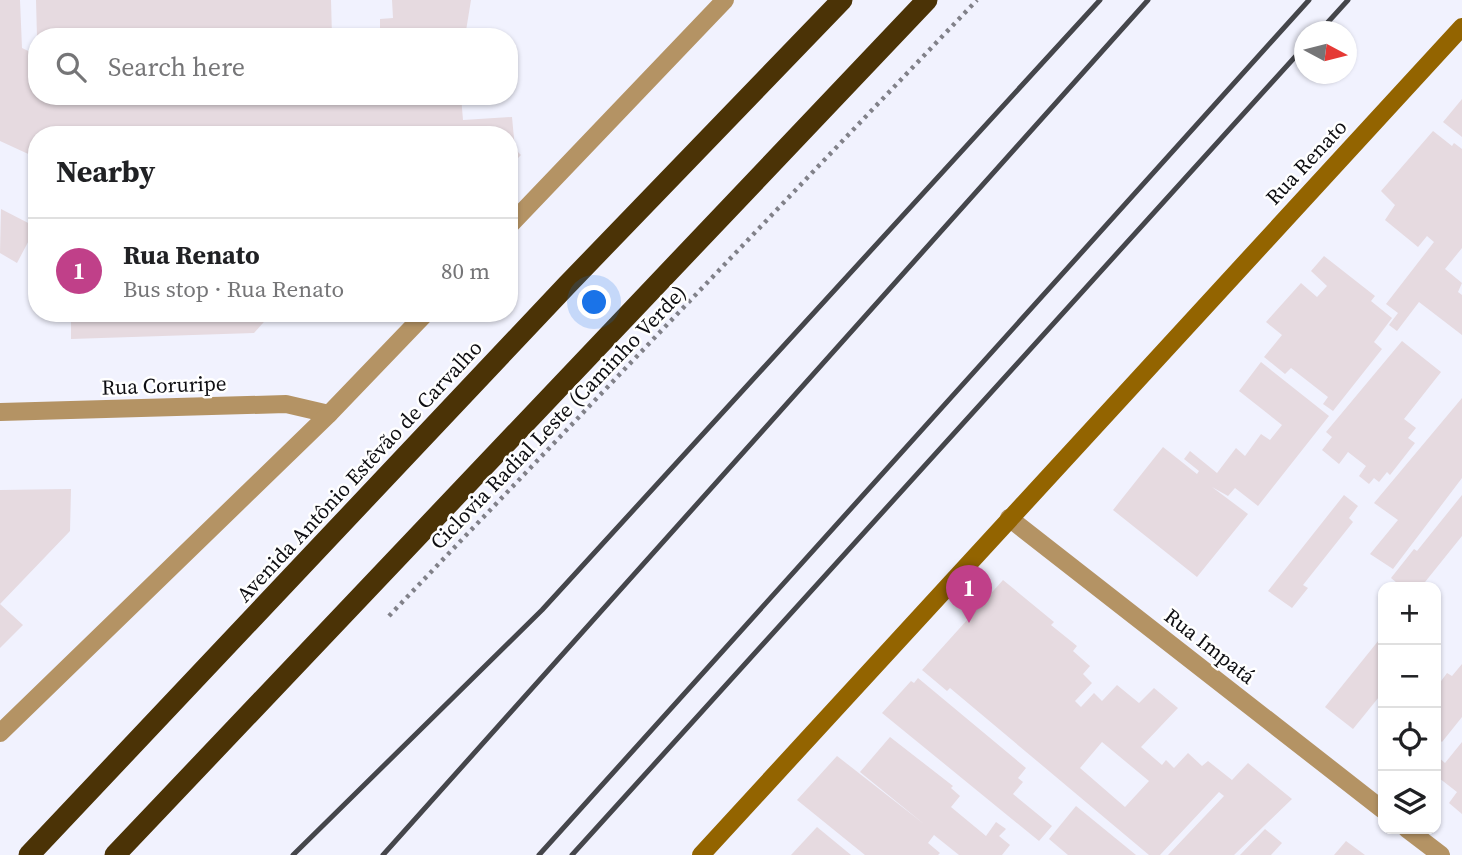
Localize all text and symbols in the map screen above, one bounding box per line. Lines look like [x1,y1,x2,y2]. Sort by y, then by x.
north arrow [1294,21,1357,84]
search box [28,28,518,105]
icon: search [52,48,90,86]
text: Search here [108,49,245,85]
street label: Rua Renato [1259,113,1353,211]
text: Nearby [56,151,155,192]
text: Rua Renato [123,237,260,273]
text: 1 [73,255,85,287]
text: 80 m [441,255,490,287]
text: Bus stop · Rua Renato [123,273,344,305]
street label: Ciclovia Radial Leste (Caminho Verde) [423,278,693,556]
your location [577,285,611,319]
street label: Avenida Antônio Estêvão de Carvalho [230,334,488,608]
street label: Rua Coruripe [101,368,227,402]
pin: 1 [946,565,992,623]
map controls [1378,582,1441,834]
button: + [1378,582,1441,645]
street label: Rua Impatá [1158,601,1262,691]
button: − [1378,645,1441,708]
button: locate [1378,708,1441,771]
button: layers [1378,771,1441,834]

